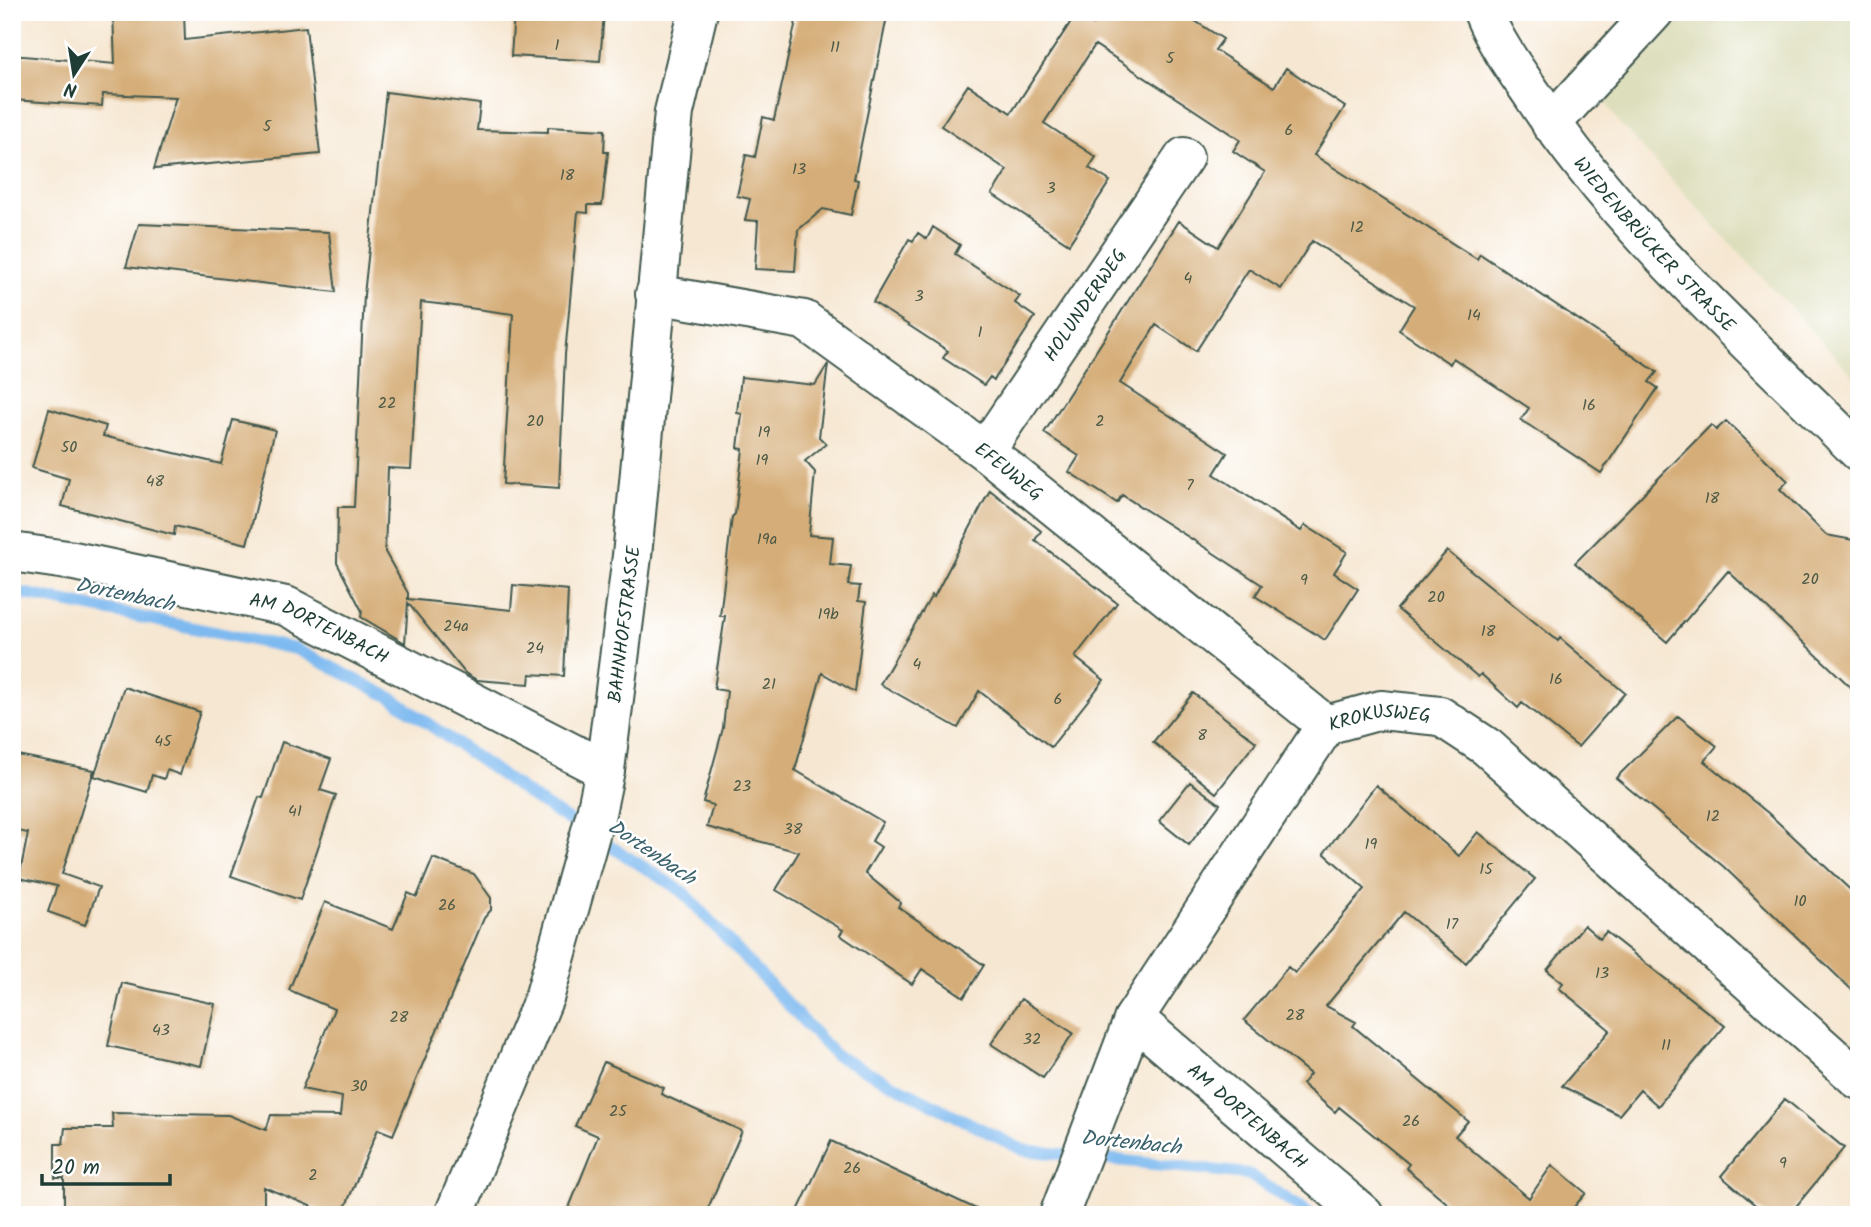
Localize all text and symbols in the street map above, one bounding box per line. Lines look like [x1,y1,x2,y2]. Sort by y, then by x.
house number: 1 [554,33,560,58]
house number: 11 [830,35,840,60]
north arrow [38,38,108,108]
house number: 5 [1166,46,1176,71]
text: N [62,73,80,105]
house number: 5 [263,114,273,139]
house number: 6 [1285,118,1293,143]
street label: WIEDENBRÜCKER STRASSE [1565,151,1742,341]
house number: 13 [792,157,806,182]
house number: 18 [560,163,575,188]
house number: 3 [1046,176,1056,201]
house number: 12 [1350,215,1364,240]
street label: HOLUNDERWEG [1037,243,1135,368]
house number: 4 [1184,266,1193,291]
house number: 3 [914,284,924,309]
house number: 14 [1467,303,1481,328]
house number: 1 [977,320,983,345]
house number: 22 [378,391,396,416]
house number: 16 [1582,393,1596,418]
house number: 20 [526,409,544,434]
house number: 2 [1095,409,1105,434]
house number: 19 [758,420,771,445]
house number: 50 [61,435,77,460]
street label: EFEUWEG [968,435,1049,509]
house number: 19 [756,448,769,473]
house number: 48 [146,469,165,494]
house number: 7 [1186,473,1194,498]
house number: 18 [1705,486,1720,511]
house number: 19a [757,527,777,552]
street label: BAHNHOFSTRASSE [601,544,650,705]
house number: 20 [1801,567,1819,592]
house number: 9 [1300,568,1308,593]
water label: Dortenbach [72,569,179,622]
house number: 20 [1427,585,1445,610]
street label: AM DORTENBACH [246,586,394,673]
house number: 19b [817,602,839,627]
house number: 24a [443,614,469,639]
house number: 18 [1481,619,1496,644]
house number: 24 [526,636,544,661]
house number: 4 [913,652,922,677]
house number: 16 [1549,667,1563,692]
house number: 21 [762,672,776,697]
house number: 6 [1054,687,1062,712]
street label: KROKUSWEG [1325,697,1432,741]
house number: 8 [1197,723,1207,748]
house number: 45 [154,729,173,754]
house number: 23 [733,774,751,799]
house number: 41 [288,799,302,824]
house number: 12 [1706,804,1720,829]
water label: Dortenbach [600,812,703,896]
house number: 38 [784,817,803,842]
house number: 19 [1365,832,1378,857]
house number: 15 [1479,857,1494,882]
house number: 10 [1793,889,1807,914]
house number: 26 [438,893,456,918]
house number: 17 [1446,912,1459,937]
house number: 13 [1595,961,1609,986]
house number: 28 [1286,1003,1305,1028]
house number: 28 [390,1005,409,1030]
house number: 43 [152,1018,170,1043]
house number: 32 [1023,1027,1041,1052]
house number: 11 [1661,1033,1671,1058]
street label: AM DORTENBACH [1179,1057,1314,1178]
house number: 30 [350,1074,368,1099]
house number: 25 [609,1099,628,1124]
house number: 26 [1402,1109,1420,1134]
water label: Dortenbach [1079,1122,1184,1165]
scale bar [42,1143,170,1187]
house number: 9 [1779,1151,1787,1176]
text: 20 m [52,1152,100,1185]
house number: 26 [843,1156,861,1181]
house number: 2 [308,1163,318,1188]

